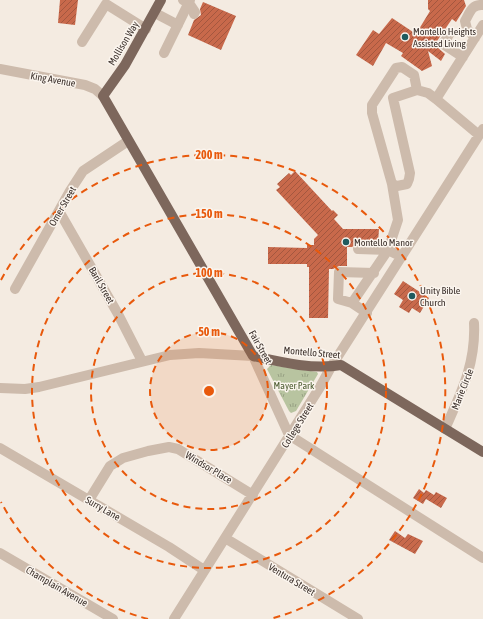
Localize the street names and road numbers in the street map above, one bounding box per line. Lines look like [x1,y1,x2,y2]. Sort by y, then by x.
street label: Mollison Way [106,19,141,67]
street label: King Avenue [30,70,77,89]
street label: Omer Street [47,184,78,228]
street label: Baril Street [87,265,117,306]
street label: Fair Street [247,328,274,366]
street label: Montello Street [283,345,341,360]
street label: Marie Circle [449,367,476,411]
street label: College Street [279,401,316,450]
street label: Windsor Place [184,449,234,486]
street label: Surry Lane [83,494,122,523]
street label: Ventura Street [266,561,317,598]
street label: Champlain Avenue [24,564,90,609]

